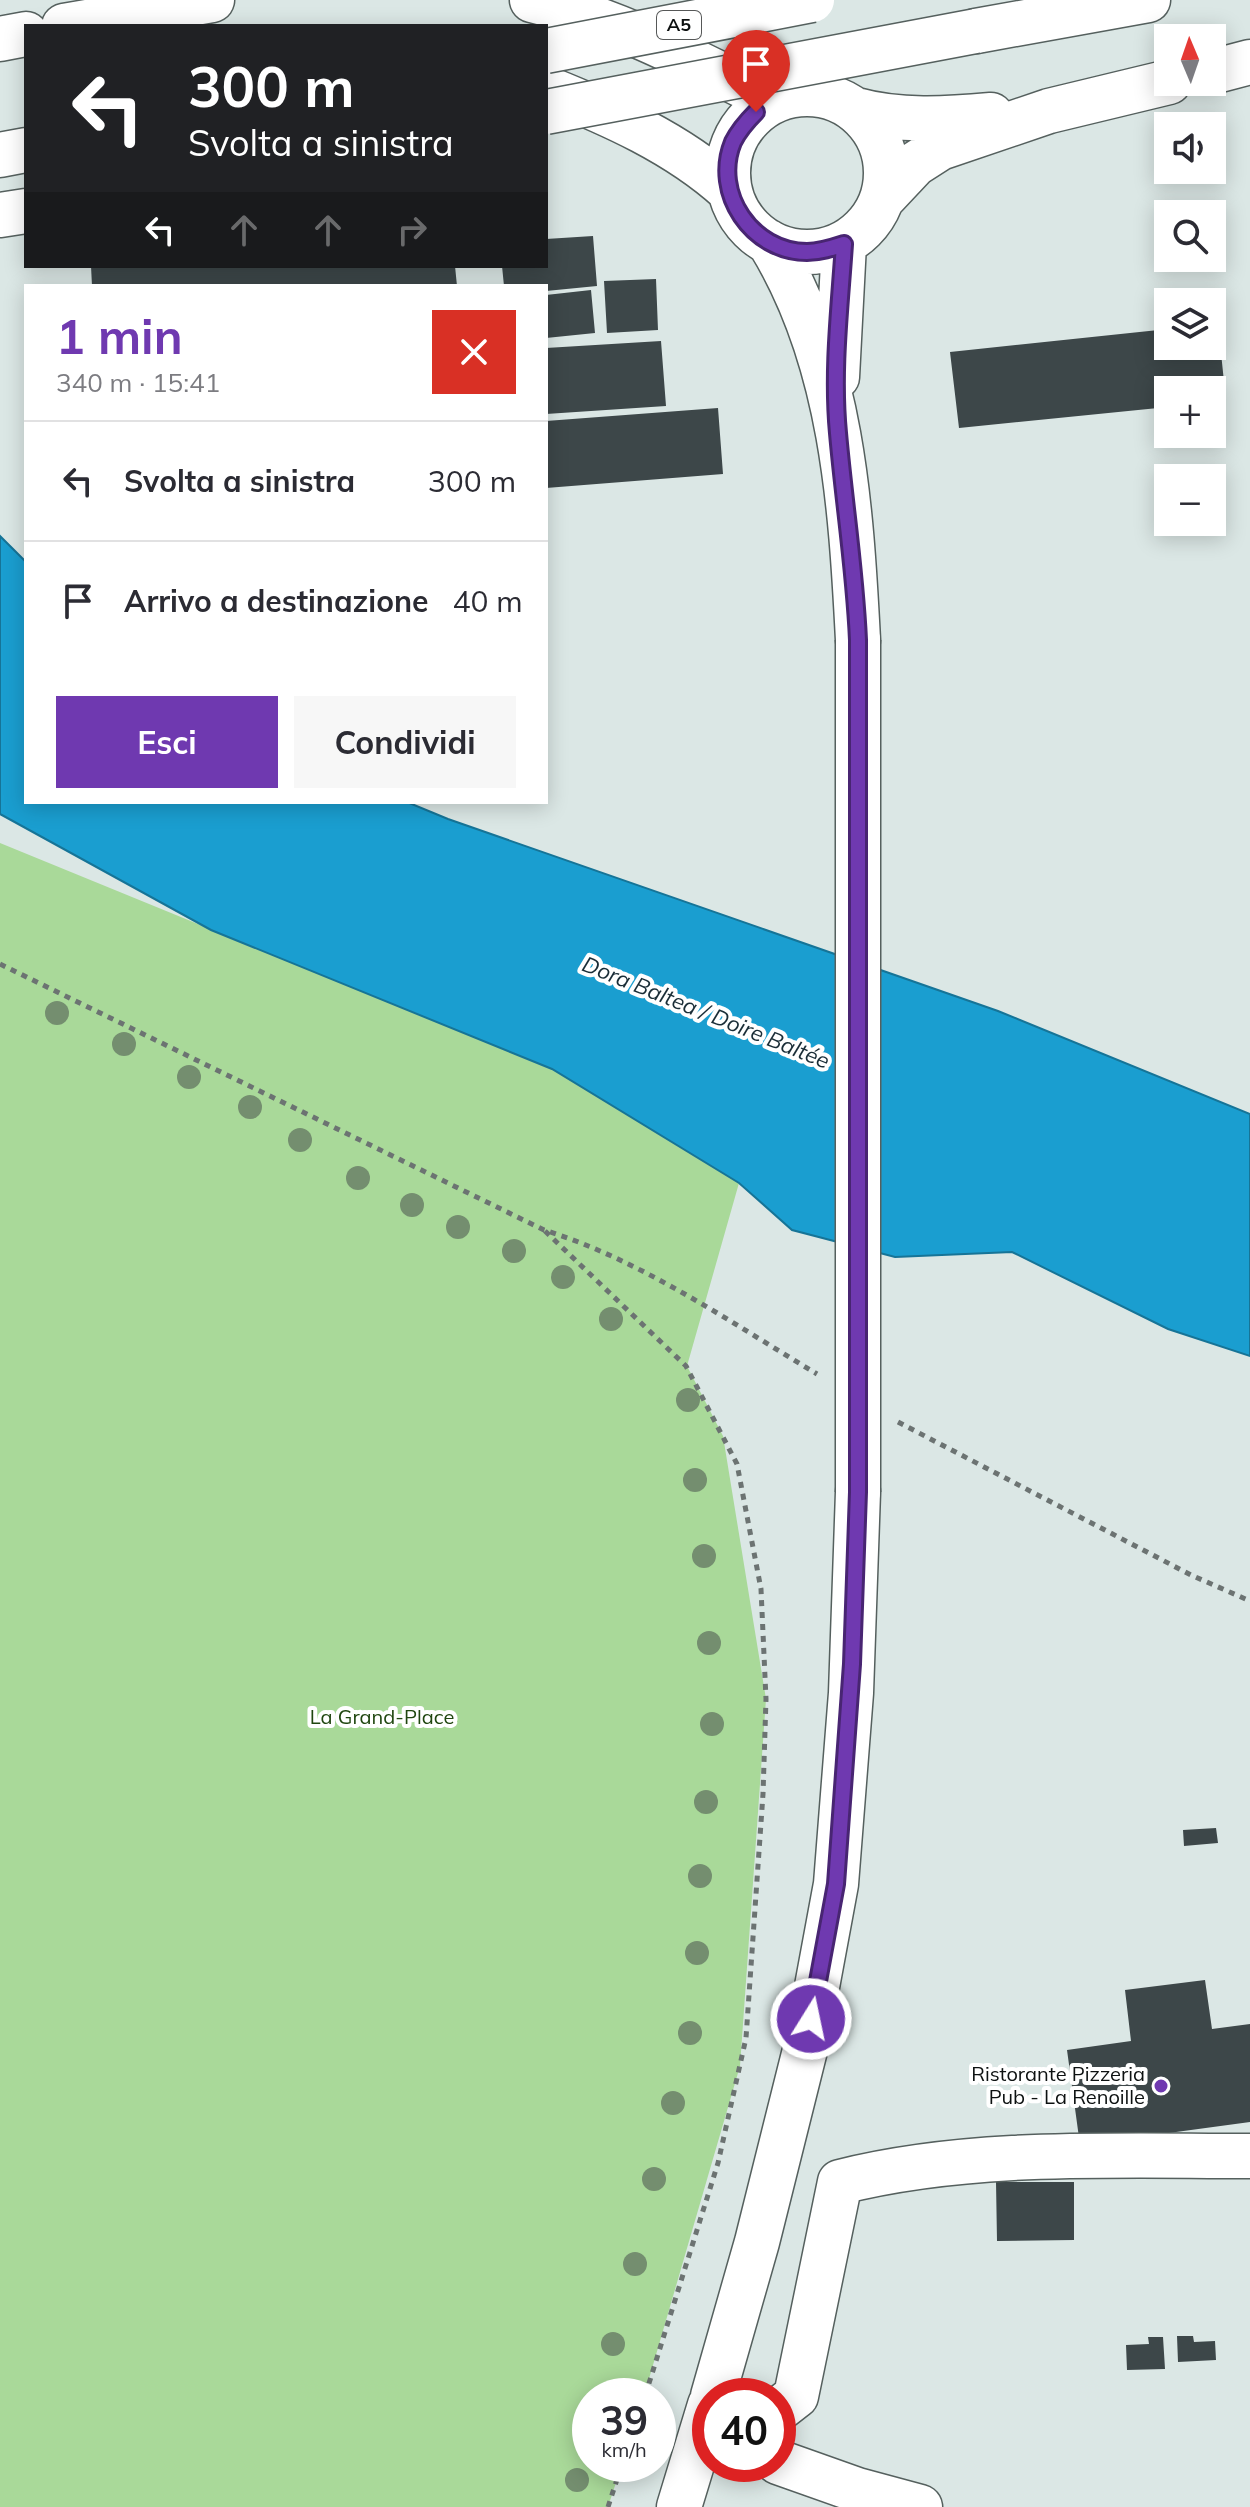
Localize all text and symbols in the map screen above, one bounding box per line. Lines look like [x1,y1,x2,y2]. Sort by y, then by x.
road number: A5 [657,11,701,39]
north arrow [1154,24,1226,96]
map controls [1154,24,1226,536]
pin [722,30,790,112]
icon: arrive [734,42,778,86]
text: 300 m [188,51,355,121]
icon: left [56,56,160,160]
button: sound [1154,112,1226,184]
text: Svolta a sinistra [188,120,454,165]
button: search [1154,200,1226,272]
icon: left [138,208,182,252]
icon: ahead [222,208,266,252]
icon: ahead [306,208,350,252]
icon: right [390,208,434,252]
button: layers [1154,288,1226,360]
text: 1 min [56,306,183,366]
button: close [432,310,516,394]
text: 340 m · 15:41 [56,366,220,399]
button: + [1154,376,1226,448]
icon: left [56,459,100,503]
text: Svolta a sinistra [124,462,355,500]
text: 300 m [428,462,516,500]
button: − [1154,464,1226,536]
icon: arrive [56,579,100,623]
text: Arrivo a destinazione [124,582,428,620]
text: 40 m [452,582,523,620]
button: Esci [56,696,278,788]
button: Condividi [294,696,516,788]
water label: Dora Baltea / Doire Baltée [578,949,834,1075]
park label: La Grand-Place [310,1704,454,1729]
position arrow [769,1977,853,2061]
place label: Ristorante Pizzeria Pub - La Renoille [971,2061,1145,2109]
marker: Ristorante Pizzeria Pub - La Renoille [1152,2077,1170,2095]
speed limit sign: 40 [692,2378,796,2482]
text: 39 [600,2395,648,2445]
text: km/h [601,2437,647,2462]

